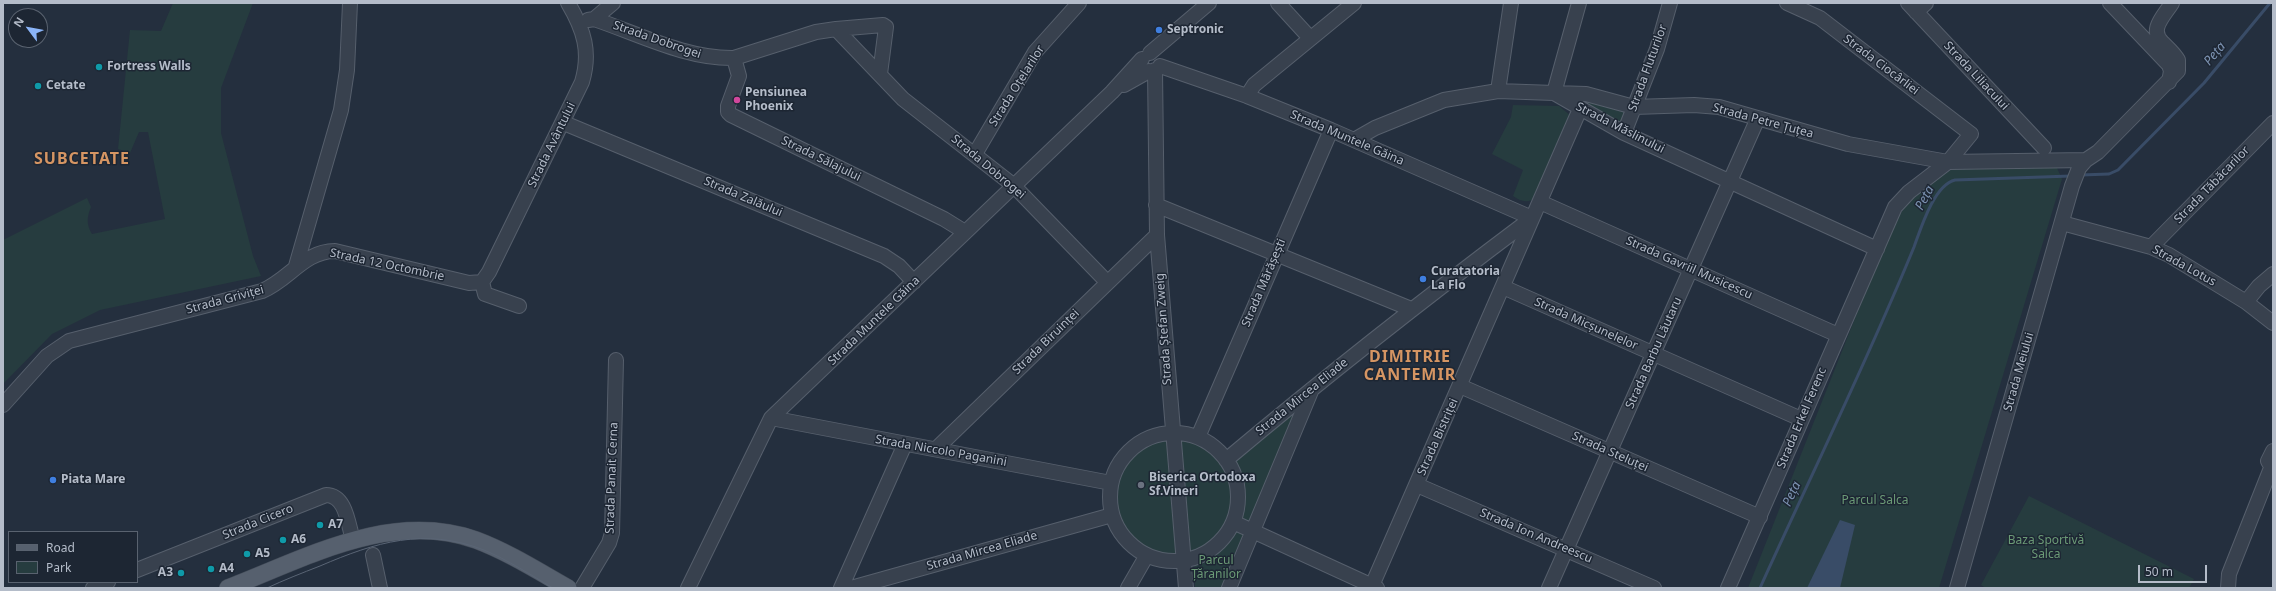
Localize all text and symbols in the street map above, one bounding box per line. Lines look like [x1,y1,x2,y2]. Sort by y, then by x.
north arrow [8,8,48,48]
text: N [10,14,27,30]
street label: Strada Dobrogei [611,18,703,62]
place label: Septronic [1167,23,1224,37]
street label: Strada Fluturilor [1626,23,1670,113]
marker: Septronic [1154,25,1164,35]
street label: Strada Ciocârliei [1840,32,1922,98]
street label: Strada Liliacului [1940,39,2012,113]
water label: Peța [2201,39,2229,69]
street label: Strada Oțelarilor [986,43,1048,129]
place label: Fortress Walls [107,60,191,74]
marker: Fortress Walls [94,62,104,72]
place label: Cetate [46,79,86,93]
marker: Cetate [33,81,43,91]
place label: Pensiunea Phoenix [745,86,807,114]
marker: Pensiunea Phoenix [732,95,742,105]
street label: Strada Măslinului [1573,99,1667,157]
street label: Strada Avântului [525,100,579,190]
street label: Strada Petre Țuțea [1711,101,1815,141]
street label: Strada Muntele Găina [1288,108,1406,168]
street label: Strada Dobrogei [948,132,1028,202]
street label: Strada Sălajului [779,133,863,185]
street label: Strada Tăbăcarilor [2171,143,2253,227]
district label: SUBCETATE [34,149,130,169]
street label: Strada Zalăului [702,174,784,220]
water label: Peța [1912,183,1938,213]
street label: Strada Gavriil Musicescu [1623,234,1755,302]
street label: Strada Mărășești [1239,237,1289,329]
street label: Strada Lotus [2150,243,2218,289]
street label: Strada 12 Octombrie [328,246,446,284]
place label: Curatatoria La Flo [1431,265,1500,293]
street label: Strada Muntele Găina [825,273,923,369]
street label: Strada Ștefan Zweig [1153,273,1175,385]
marker: Curatatoria La Flo [1418,274,1428,284]
street label: Strada Griviței [185,283,265,317]
street label: Strada Micșunelelor [1532,295,1640,353]
street label: Strada Barbu Lăutaru [1623,295,1685,411]
street label: Strada Biruinței [1010,306,1082,378]
street label: Strada Meiului [2001,331,2037,413]
district label: DIMITRIE CANTEMIR [1364,347,1456,385]
street label: Strada Mircea Eliade [1253,355,1351,439]
street label: Strada Erkel Ferenc [1774,365,1830,471]
street label: Strada Bistriței [1415,396,1461,478]
street label: Strada Panait Cerna [603,422,621,534]
street label: Strada Steluței [1570,429,1650,475]
street label: Strada Niccolo Paganini [874,432,1008,470]
place label: Biserica Ortodoxa Sf.Vineri [1149,471,1256,499]
place label: Piata Mare [61,473,126,487]
marker: Piata Mare [48,475,58,485]
water label: Peța [1780,479,1804,509]
marker: Biserica Ortodoxa Sf.Vineri [1136,480,1146,490]
park label: Parcul Salca [1841,494,1909,508]
street label: Strada Cicero [221,501,295,543]
street label: Strada Ion Andreescu [1477,506,1595,566]
place label: A7 [328,518,343,532]
marker: A7 [315,520,325,530]
street label: Strada Mircea Eliade [925,528,1039,574]
legend [8,531,138,583]
place label: A6 [291,533,306,547]
park label: Baza Sportivă Salca [2008,534,2084,562]
marker: A6 [278,535,288,545]
text: Road [46,539,75,556]
place label: A5 [255,547,270,561]
marker: A5 [242,549,252,559]
park label: Parcul Țăranilor [1191,554,1241,582]
scale bar [2140,557,2209,583]
text: Park [46,559,71,576]
place label: A4 [219,562,234,576]
text: 50 m [2145,563,2173,580]
marker: A4 [206,564,216,574]
place label: A3 [158,566,173,580]
marker: A3 [176,568,186,578]

